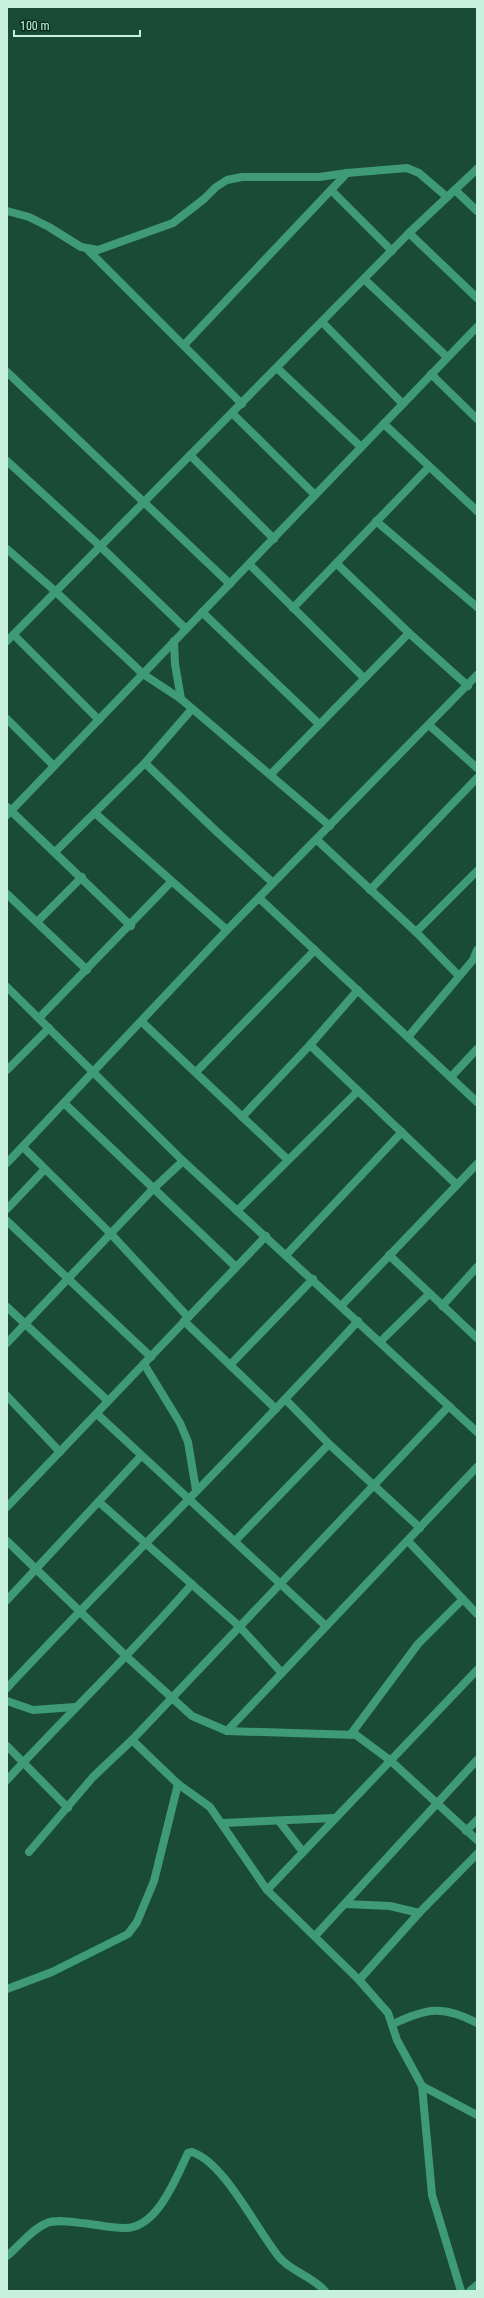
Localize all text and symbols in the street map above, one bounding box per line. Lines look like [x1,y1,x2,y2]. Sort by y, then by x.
scale bar [14,12,140,38]
text: 100 m [20,19,50,33]

